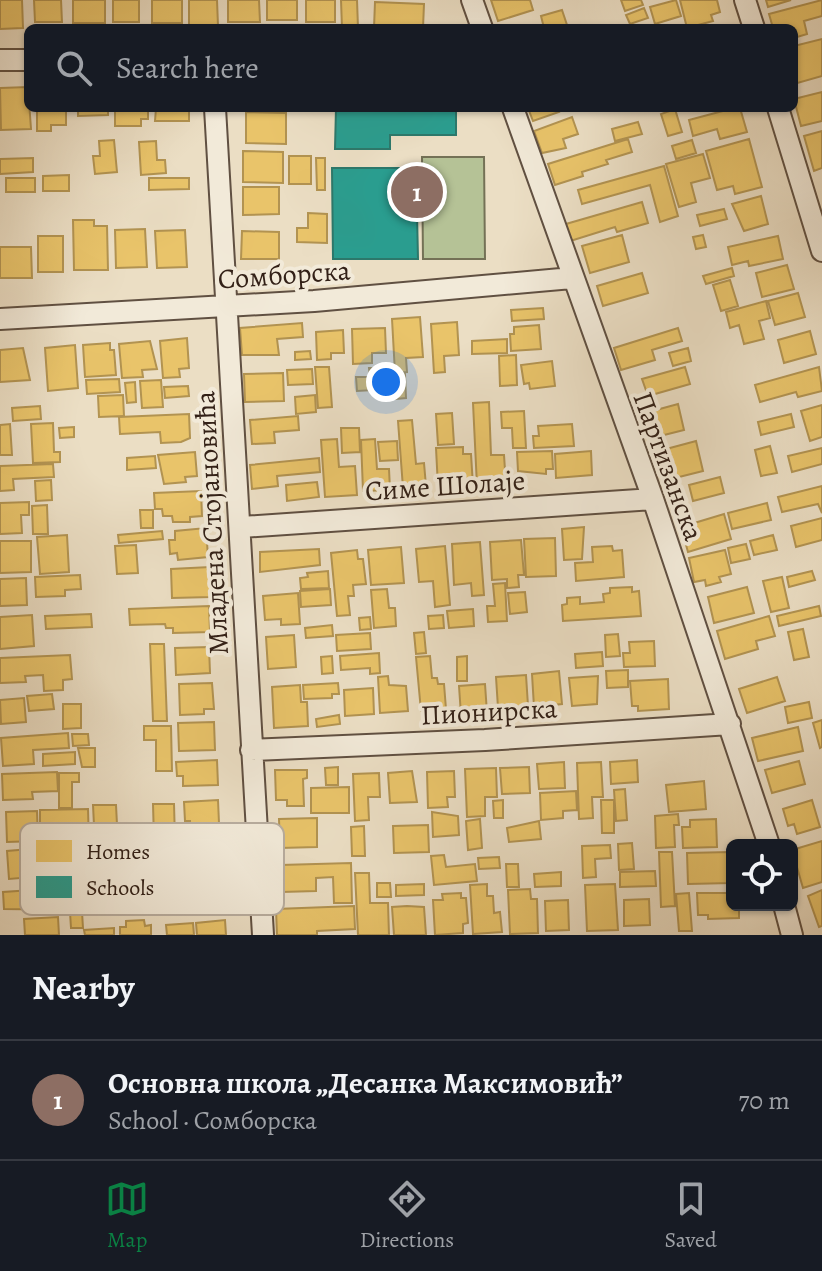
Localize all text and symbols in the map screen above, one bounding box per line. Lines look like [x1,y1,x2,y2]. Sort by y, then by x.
search box [24,24,798,112]
icon: search [52,46,96,90]
text: Search here [116,48,259,88]
pin: 1 [391,162,443,222]
street label: Сомборска [217,251,352,299]
your location [366,362,406,402]
street label: Партизанска [624,387,713,546]
street label: Младена Стојановића [186,390,238,656]
street label: Симе Шолаје [364,461,526,511]
street label: Пионирска [420,689,558,735]
legend [20,823,284,915]
text: Homes [86,837,150,867]
map controls [726,839,798,911]
button: locate [726,839,798,911]
text: Schools [86,873,154,903]
text: Nearby [32,964,135,1011]
text: Основна школа „Десанка Максимовић” [108,1063,623,1103]
text: 1 [53,1083,63,1118]
text: 70 m [738,1083,790,1118]
text: School · Сомборска [108,1103,317,1138]
tab: Map [105,1177,149,1255]
tab: Directions [360,1177,454,1255]
tab: Saved [665,1177,717,1255]

